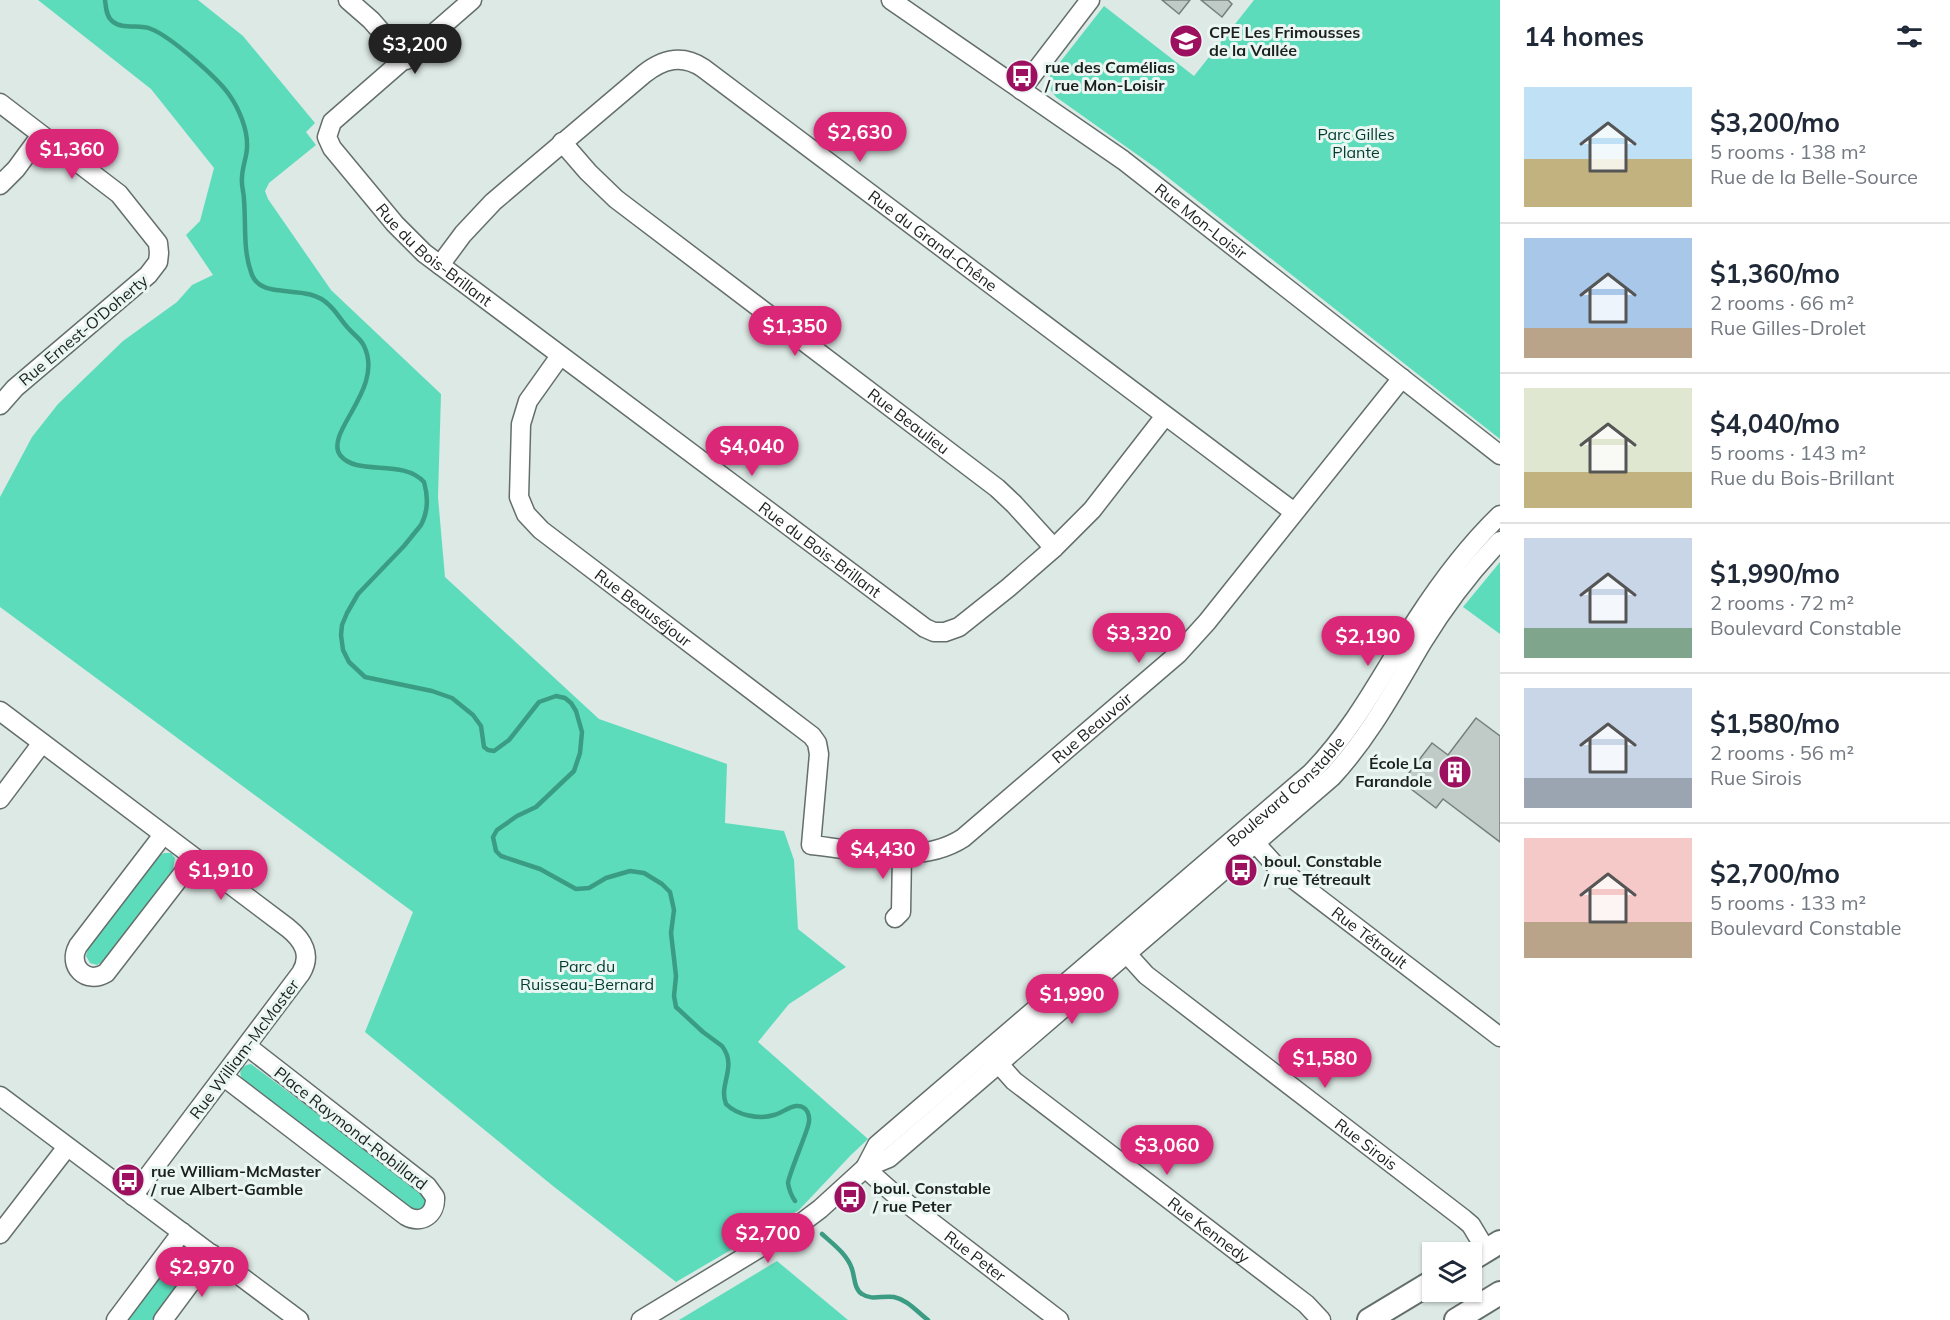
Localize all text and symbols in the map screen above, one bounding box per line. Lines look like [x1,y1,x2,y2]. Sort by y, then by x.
text: 14 homes [1524,20,1644,53]
icon: filters [1893,20,1926,53]
place label: CPE Les Frimousses de la Vallée [1209,22,1360,60]
school or university icon: CPE Les Frimousses de la Vallée [1168,23,1204,59]
pin: $3,200 [366,24,464,75]
text: $3,200 [383,31,447,56]
place label: rue des Camélias / rue Mon-Loisir [1044,57,1175,95]
bus stop icon: rue des Camélias / rue Mon-Loisir [1004,58,1040,94]
text: $3,200/mo [1710,106,1840,139]
icon: home [1572,111,1644,183]
pin: $2,630 [811,112,909,163]
text: $2,630 [828,119,892,144]
park label: Parc Gilles Plante [1317,124,1395,162]
pin: $1,360 [23,129,121,180]
text: $1,360 [40,136,104,161]
text: 5 rooms · 138 m² [1710,139,1866,164]
text: Rue de la Belle-Source [1710,164,1918,189]
street label: Rue Mon-Loisir [1151,179,1251,263]
street label: Rue du Grand-Chêne [864,186,1001,296]
street label: Rue du Bois-Brillant [372,199,496,311]
text: $1,360/mo [1710,257,1840,290]
icon: home [1572,262,1644,334]
street label: Rue Ernest-O'Doherty [14,270,152,390]
text: 2 rooms · 66 m² [1710,290,1854,315]
pin: $1,350 [746,306,844,357]
text: $1,350 [763,313,827,338]
text: Rue Gilles-Drolet [1710,315,1866,340]
street label: Rue Beaulieu [864,384,954,458]
text: $4,040/mo [1710,407,1840,440]
icon: home [1572,412,1644,484]
pin: $4,040 [703,426,801,477]
text: $4,040 [720,433,784,458]
text: 5 rooms · 143 m² [1710,440,1866,465]
text: Rue du Bois-Brillant [1710,465,1894,490]
street label: Rue du Bois-Brillant [755,497,885,602]
text: $1,990/mo [1710,557,1840,590]
icon: home [1572,562,1644,634]
street label: Rue Beauséjour [591,565,696,651]
text: 2 rooms · 72 m² [1710,590,1854,615]
pin: $3,320 [1090,613,1188,664]
text: Boulevard Constable [1710,615,1901,640]
pin: $2,190 [1319,616,1417,667]
text: $3,320 [1107,620,1171,645]
text: $2,190 [1336,623,1400,648]
street label: Rue Beauvoir [1048,688,1136,768]
text: $1,580/mo [1710,707,1840,740]
icon: home [1572,712,1644,784]
street label: Boulevard Constable [1223,732,1349,851]
text: 2 rooms · 56 m² [1710,740,1854,765]
place label: École La Farandole [1355,753,1432,791]
building icon: École La Farandole [1437,754,1473,790]
text: Rue Sirois [1710,765,1802,790]
pin: $4,430 [834,829,932,880]
text: $4,430 [851,836,915,861]
pin: $1,910 [172,850,270,901]
place label: boul. Constable / rue Tétreault [1263,851,1382,889]
bus stop icon: boul. Constable / rue Tétreault [1223,852,1259,888]
text: $1,910 [189,857,253,882]
text: $2,700/mo [1710,857,1840,890]
icon: home [1572,862,1644,934]
text: 5 rooms · 133 m² [1710,890,1866,915]
street label: Rue Tétrault [1328,902,1412,973]
text: Boulevard Constable [1710,915,1901,940]
park label: Parc du Ruisseau-Bernard [520,956,654,994]
pin: $1,990 [1023,974,1121,1025]
street label: Rue William-McMaster [185,975,303,1123]
text: $1,990 [1040,981,1104,1006]
pin: $1,580 [1276,1038,1374,1089]
text: $1,580 [1293,1045,1357,1070]
street label: Place Raymond-Robillard [271,1062,431,1194]
street label: Rue Sirois [1331,1114,1402,1174]
pin: $3,060 [1118,1125,1216,1176]
text: $3,060 [1135,1132,1199,1157]
place label: rue William-McMaster / rue Albert-Gamble [150,1161,321,1199]
bus stop icon: rue William-McMaster / rue Albert-Gamble [110,1162,146,1198]
place label: boul. Constable / rue Peter [872,1178,991,1216]
bus stop icon: boul. Constable / rue Peter [832,1179,868,1215]
street label: Rue Kennedy [1164,1192,1254,1268]
pin: $2,700 [719,1213,817,1264]
text: $2,700 [736,1220,800,1245]
street label: Rue Peter [941,1226,1010,1286]
map controls [1422,1242,1482,1302]
button: layers [1422,1242,1482,1302]
pin: $2,970 [153,1247,251,1298]
text: $2,970 [170,1254,234,1279]

